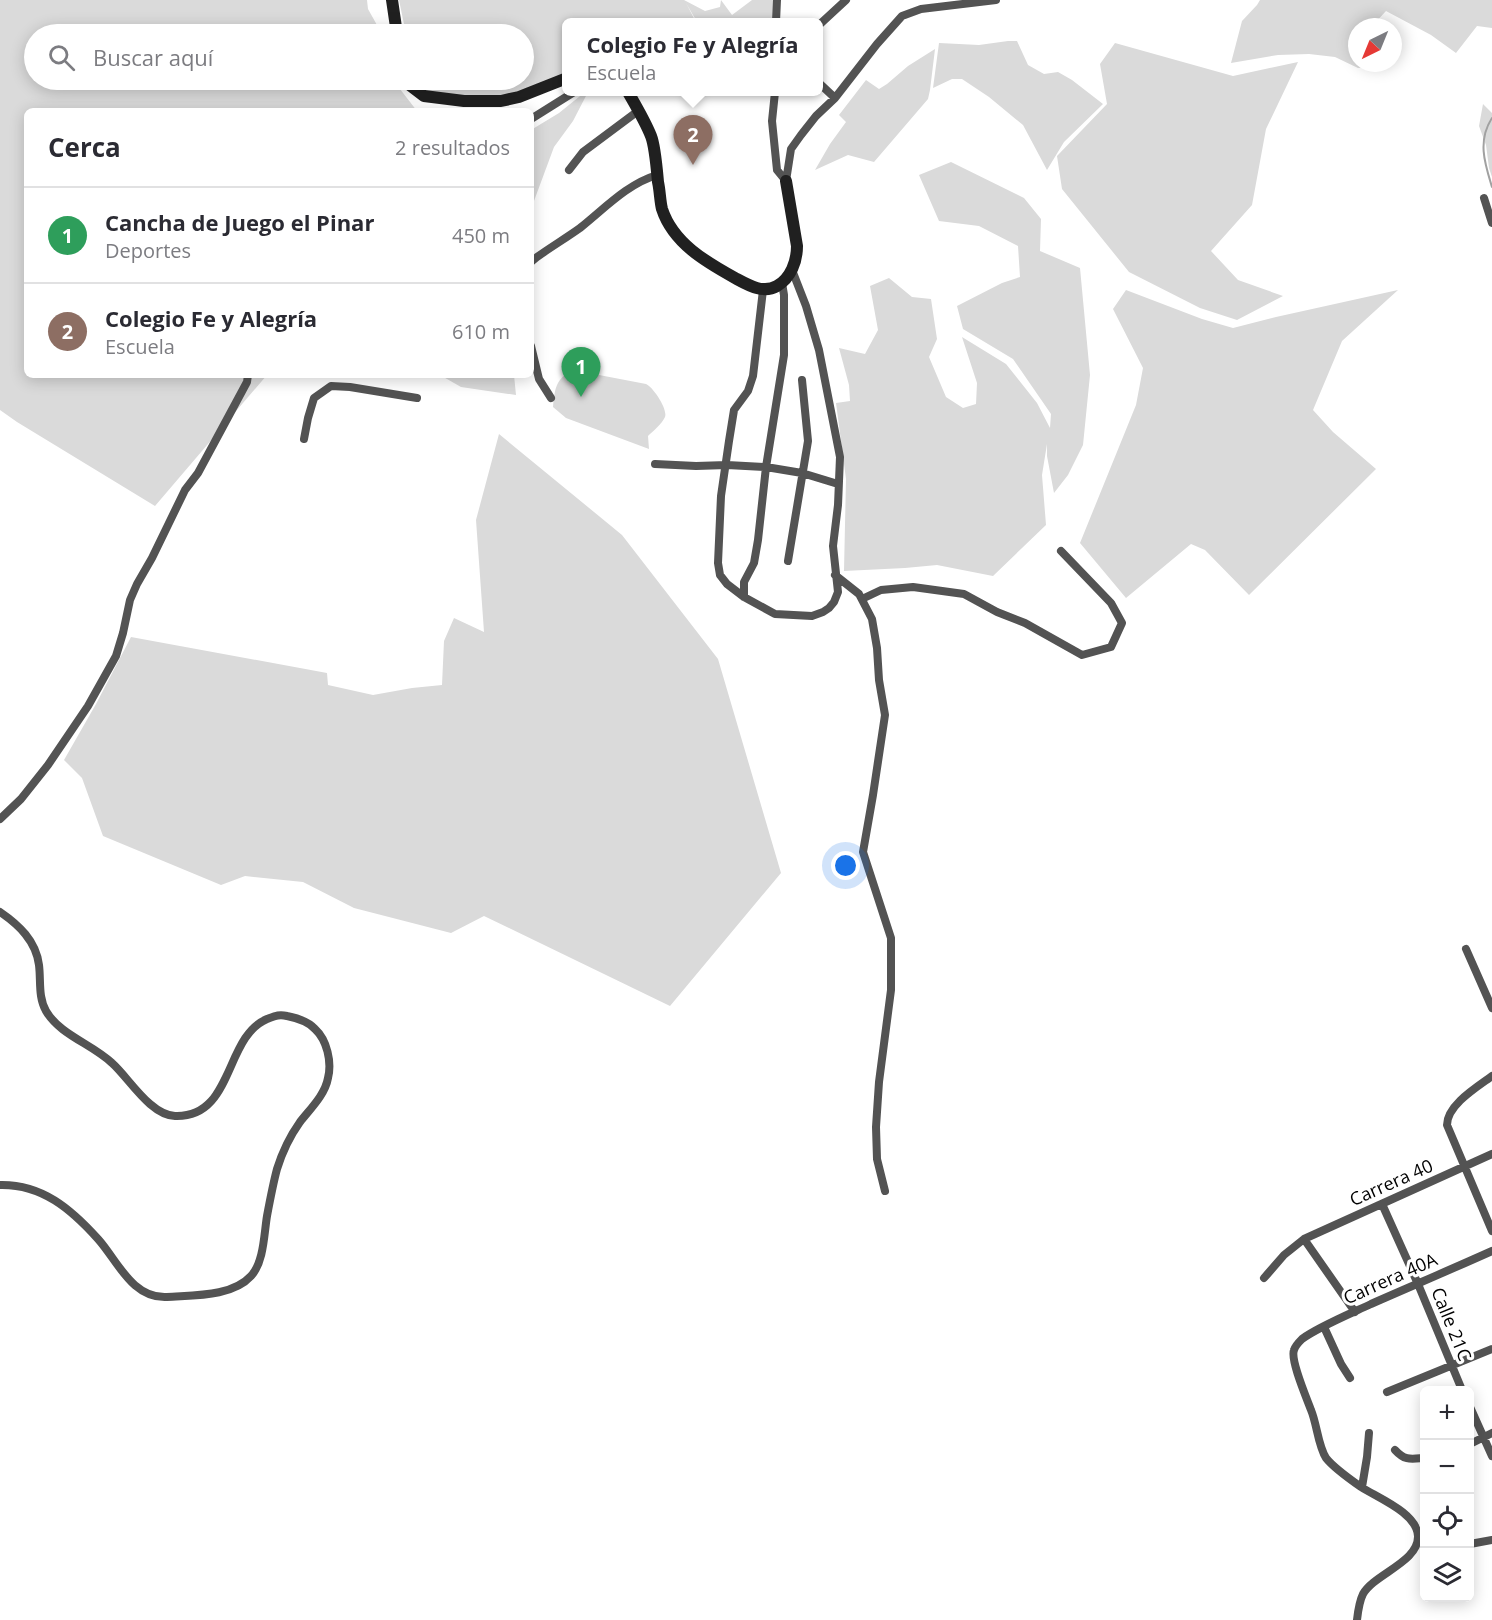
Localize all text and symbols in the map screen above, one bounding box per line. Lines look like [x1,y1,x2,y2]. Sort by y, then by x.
popup [562,18,823,96]
north arrow [1348,18,1402,72]
search box [24,24,534,90]
text: Colegio Fe y Alegría [586,29,799,59]
icon: search [45,41,78,74]
text: Buscar aquí [93,42,213,72]
text: Escuela [586,59,656,86]
pin: 2 [674,116,712,165]
text: Cerca [48,129,121,165]
text: 2 resultados [395,134,510,161]
text: Cancha de Juego el Pinar [105,207,374,237]
text: 1 [62,222,73,249]
text: 450 m [452,222,510,249]
text: Deportes [105,237,191,264]
text: Colegio Fe y Alegría [105,303,317,333]
text: 2 [62,318,73,345]
text: 610 m [452,318,510,345]
text: Escuela [105,333,175,360]
pin: 1 [562,348,600,397]
your location [831,851,860,880]
street label: Carrera 40 [1346,1153,1436,1211]
street label: Carrera 40A [1339,1246,1441,1309]
street label: Calle 21C [1426,1284,1478,1364]
map controls [1420,1386,1474,1602]
button: + [1420,1386,1474,1440]
button: − [1420,1440,1474,1494]
button: locate [1420,1494,1474,1548]
button: layers [1420,1548,1474,1602]

